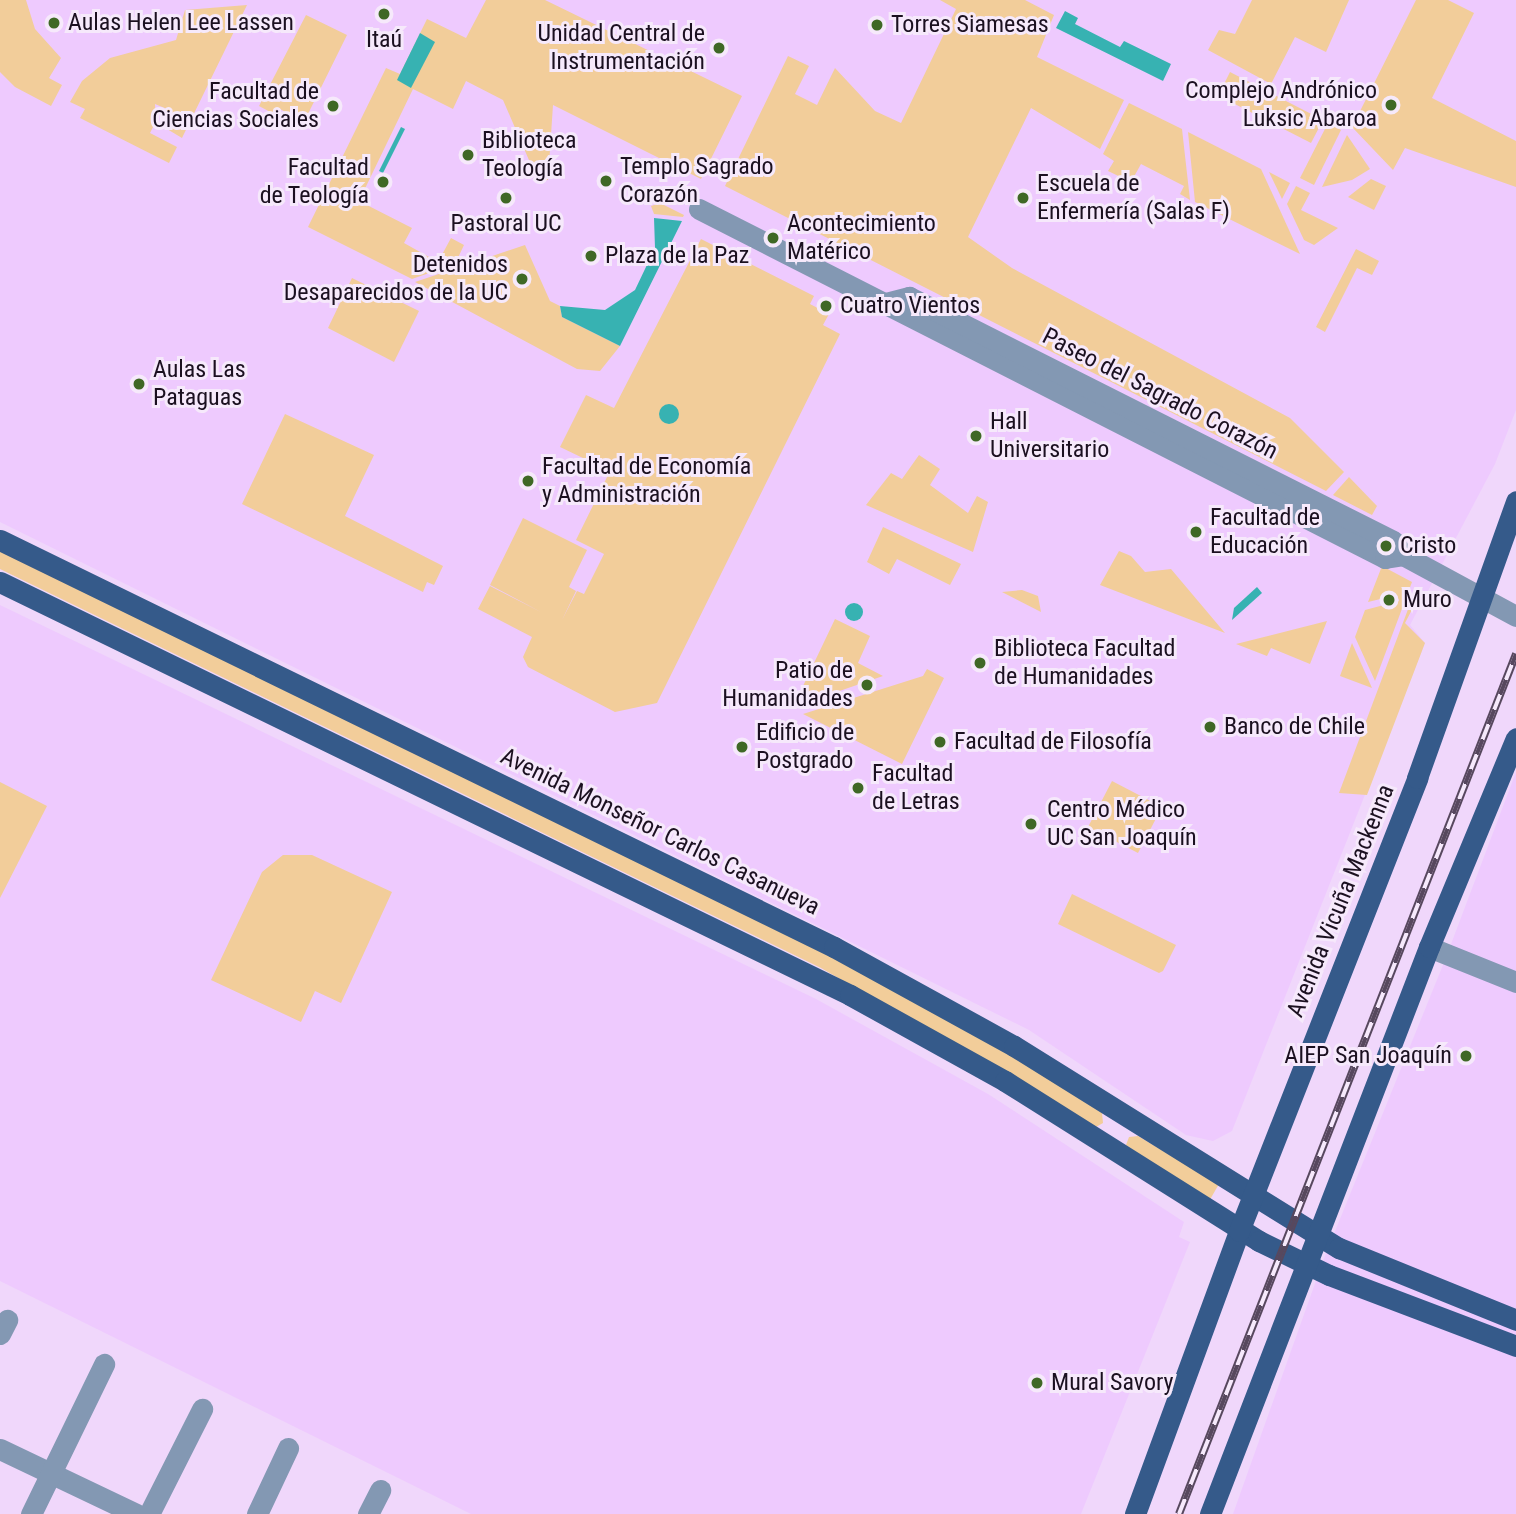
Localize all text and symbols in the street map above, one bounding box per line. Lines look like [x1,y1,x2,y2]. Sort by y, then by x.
marker: Itaú [376,6,392,22]
place label: Aulas Helen Lee Lassen [68,9,294,37]
place label: Torres Siamesas [891,11,1049,39]
marker: Aulas Helen Lee Lassen [46,15,62,31]
marker: Torres Siamesas [869,17,885,33]
place label: Unidad Central de Instrumentación [537,20,705,76]
place label: Itaú [366,26,402,54]
marker: Unidad Central de Instrumentación [711,40,727,56]
place label: Complejo Andrónico Luksic Abaroa [1185,77,1377,133]
place label: Facultad de Ciencias Sociales [152,78,319,134]
marker: Complejo Andrónico Luksic Abaroa [1383,97,1399,113]
marker: Facultad de Ciencias Sociales [325,98,341,114]
place label: Biblioteca Teología [482,127,576,183]
marker: Biblioteca Teología [460,147,476,163]
place label: Templo Sagrado Corazón [620,153,774,209]
place label: Facultad de Teología [259,154,369,210]
place label: Escuela de Enfermería (Salas F) [1037,170,1230,226]
marker: Templo Sagrado Corazón [598,173,614,189]
marker: Facultad de Teología [375,174,391,190]
marker: Pastoral UC [498,190,514,206]
marker: Escuela de Enfermería (Salas F) [1015,190,1031,206]
place label: Pastoral UC [451,210,561,238]
place label: Acontecimiento Matérico [787,210,936,266]
marker: Acontecimiento Matérico [765,230,781,246]
place label: Plaza de la Paz [605,242,749,270]
marker: Plaza de la Paz [583,248,599,264]
place label: Detenidos Desaparecidos de la UC [284,251,508,307]
marker: Detenidos Desaparecidos de la UC [514,271,530,287]
place label: Cuatro Vientos [840,292,980,320]
marker: Cuatro Vientos [818,298,834,314]
street label: Paseo del Sagrado Corazón [1038,322,1282,466]
place label: Aulas Las Pataguas [153,356,246,412]
marker: Aulas Las Pataguas [131,376,147,392]
place label: Hall Universitario [990,408,1109,464]
marker: Hall Universitario [968,428,984,444]
place label: Facultad de Economía y Administración [542,453,751,509]
marker: Facultad de Economía y Administración [520,473,536,489]
place label: Facultad de Educación [1210,504,1320,560]
marker: Facultad de Educación [1188,524,1204,540]
place label: Cristo [1400,532,1456,560]
marker: Cristo [1378,538,1394,554]
place label: Muro [1403,586,1452,614]
marker: Muro [1381,592,1397,608]
place label: Biblioteca Facultad de Humanidades [994,635,1175,691]
marker: Biblioteca Facultad de Humanidades [972,655,988,671]
place label: Patio de Humanidades [722,657,853,713]
marker: Patio de Humanidades [859,677,875,693]
place label: Banco de Chile [1224,713,1365,741]
place label: Edificio de Postgrado [756,719,854,775]
marker: Banco de Chile [1202,719,1218,735]
place label: Facultad de Filosofía [954,728,1152,756]
marker: Facultad de Filosofía [932,734,948,750]
marker: Edificio de Postgrado [734,739,750,755]
street label: Avenida Monseñor Carlos Casanueva [496,742,824,922]
place label: Facultad de Letras [872,760,960,816]
marker: Facultad de Letras [850,780,866,796]
street label: Avenida Vicuña Mackenna [1281,781,1401,1021]
place label: Centro Médico UC San Joaquín [1047,796,1197,852]
marker: Centro Médico UC San Joaquín [1021,814,1041,834]
place label: AIEP San Joaquín [1284,1042,1452,1070]
marker: AIEP San Joaquín [1458,1048,1474,1064]
place label: Mural Savory [1051,1369,1174,1397]
marker: Mural Savory [1029,1375,1045,1391]

